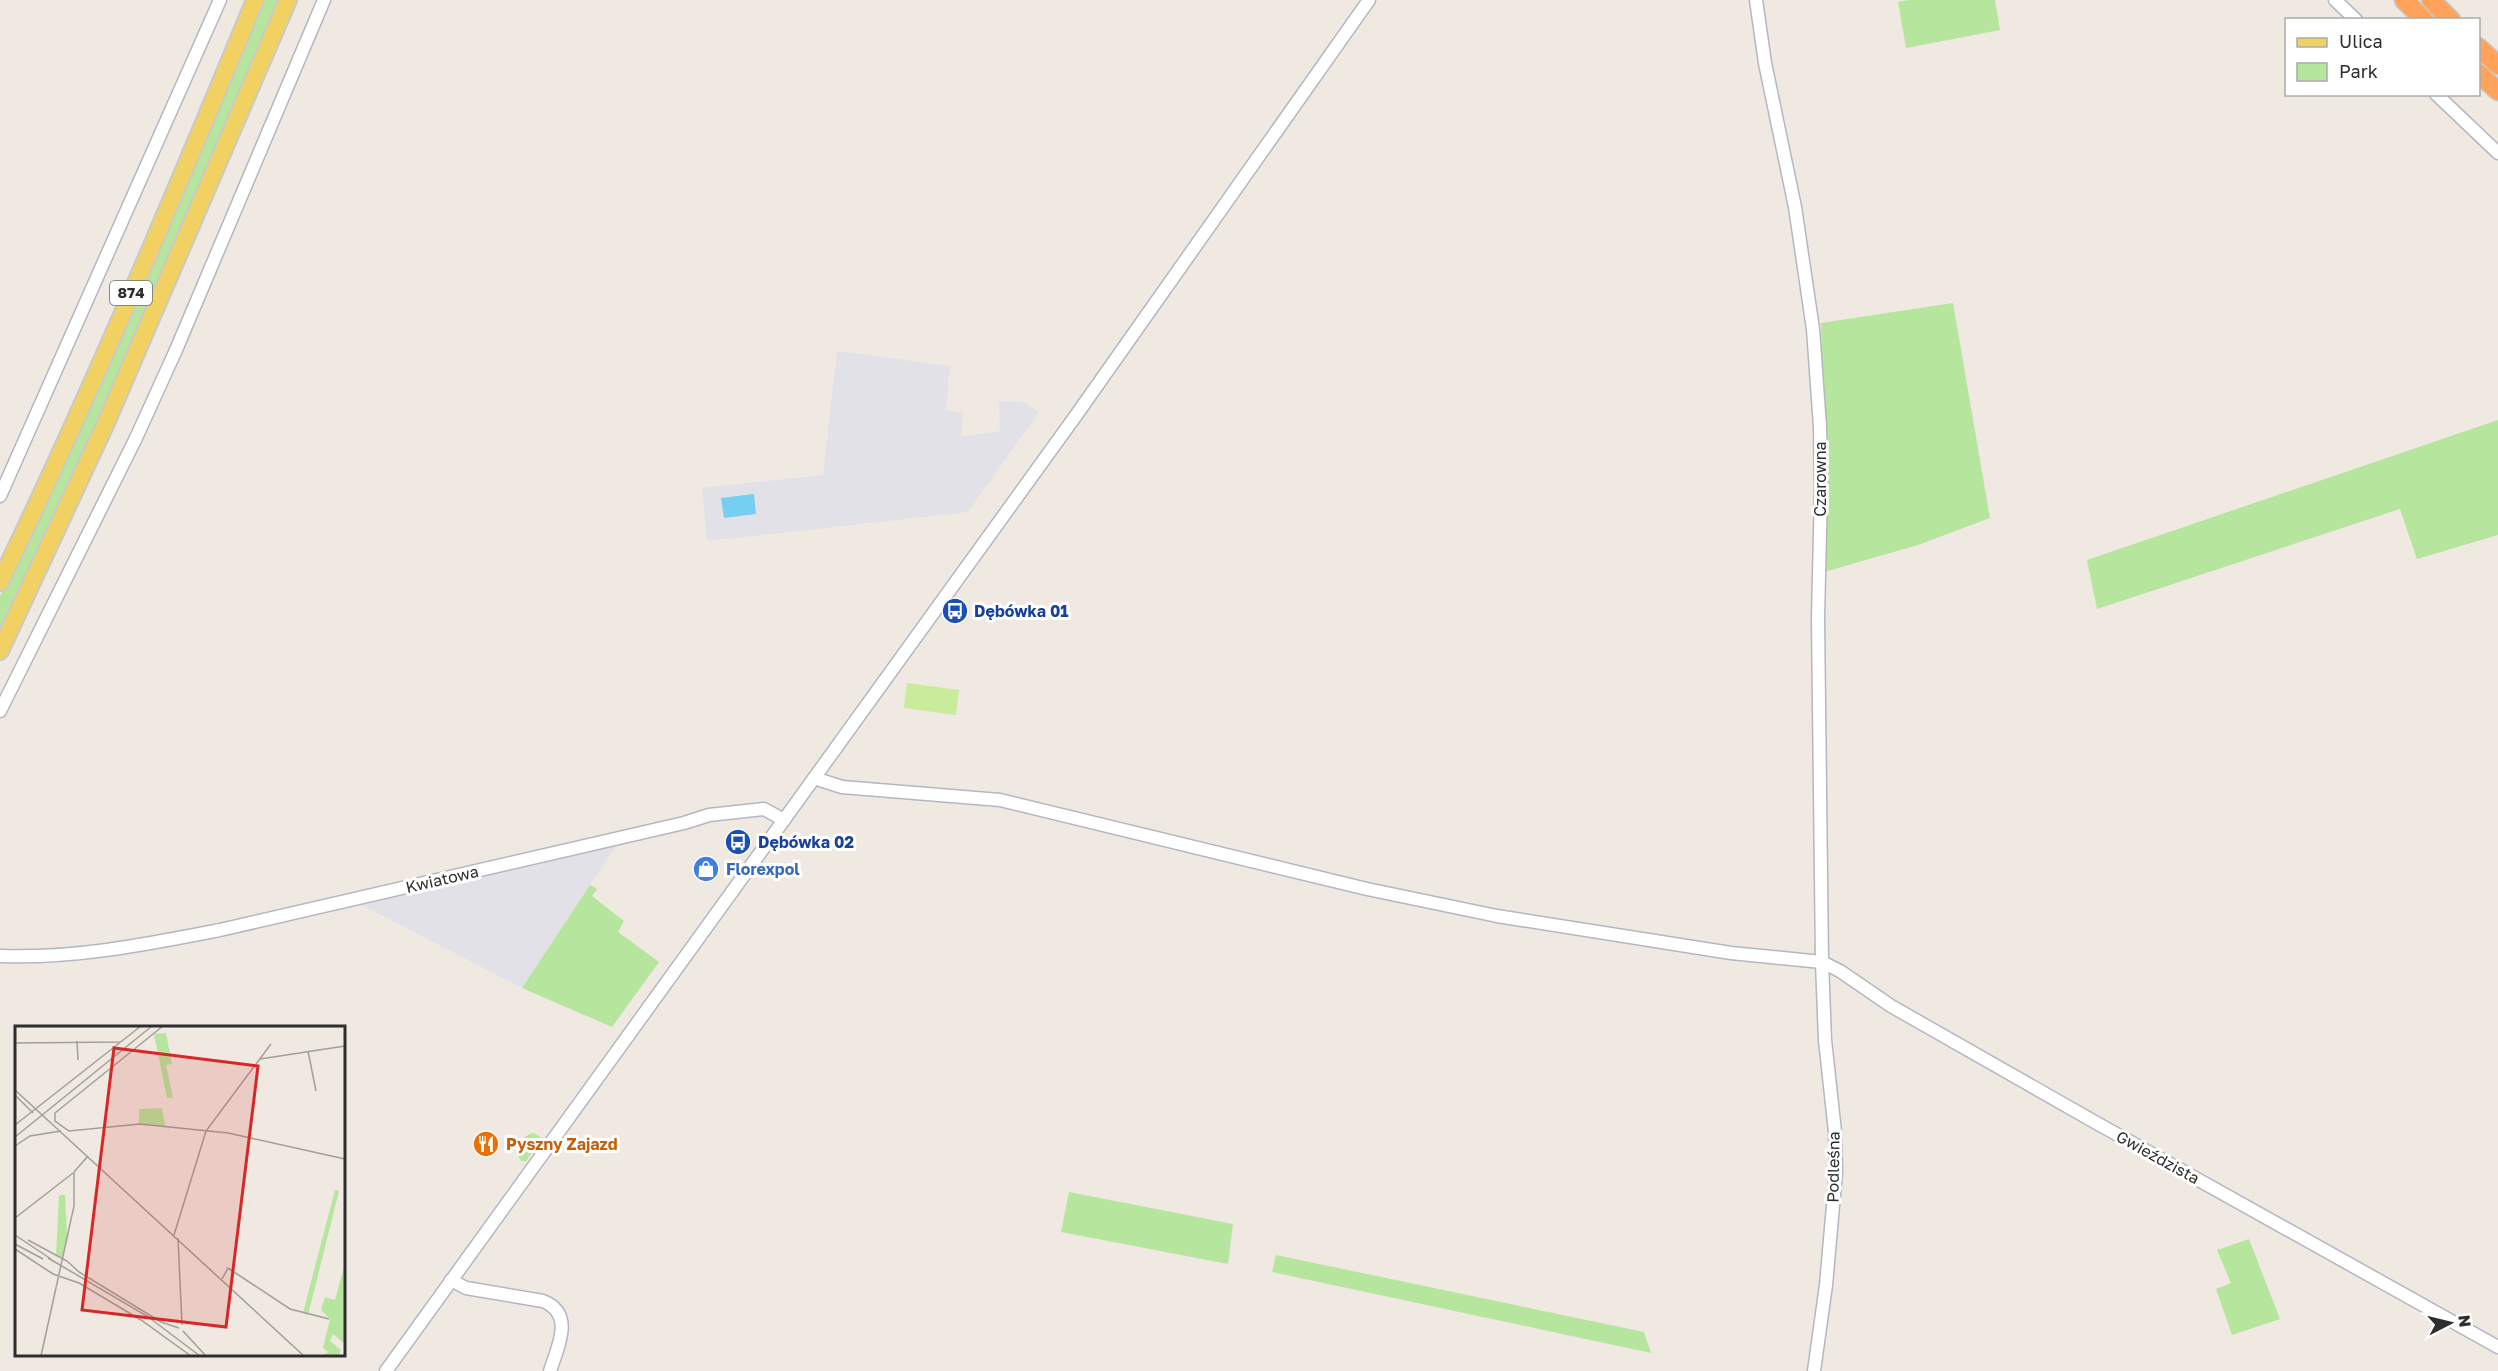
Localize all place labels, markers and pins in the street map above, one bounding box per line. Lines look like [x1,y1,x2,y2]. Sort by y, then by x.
bus stop icon: Dębówka 01 [940,596,970,626]
place label: Dębówka 01 [974,601,1069,621]
bus stop icon: Dębówka 02 [723,827,753,857]
place label: Dębówka 02 [758,832,854,852]
shop icon: Florexpol [691,854,721,884]
place label: Florexpol [726,859,800,879]
restaurant icon: Pyszny Zajazd [471,1129,501,1159]
place label: Pyszny Zajazd [506,1134,618,1154]

